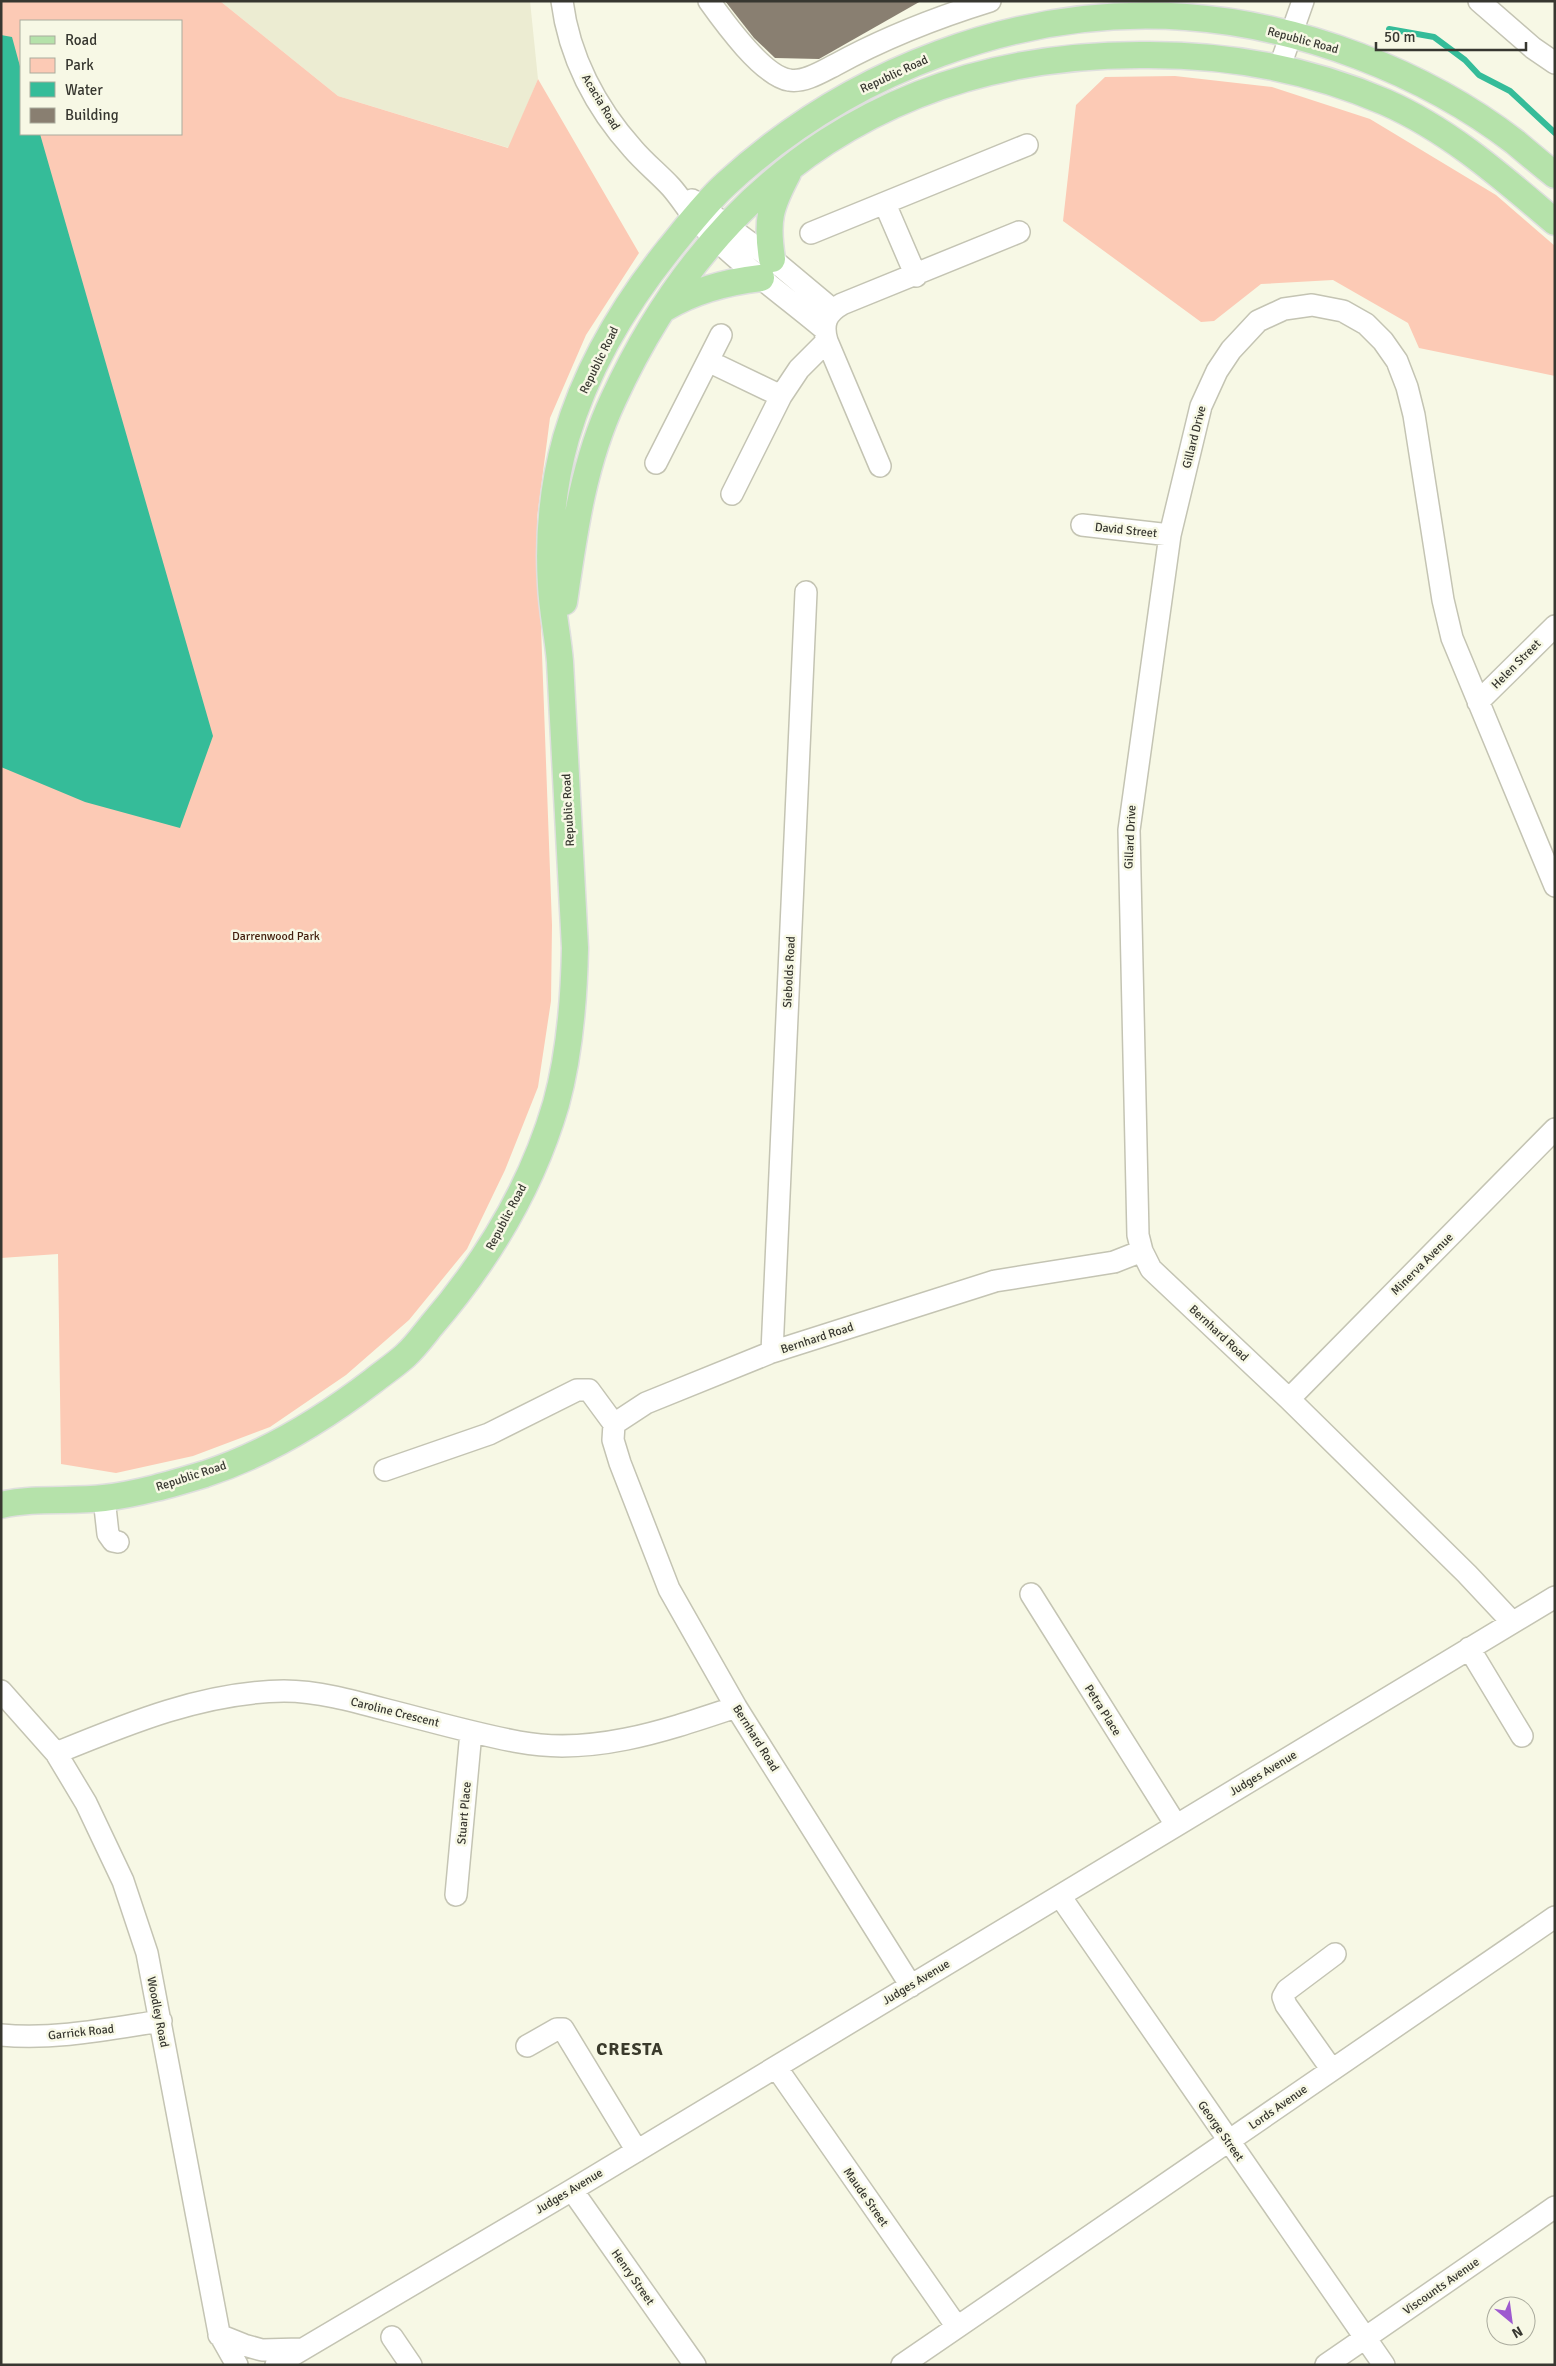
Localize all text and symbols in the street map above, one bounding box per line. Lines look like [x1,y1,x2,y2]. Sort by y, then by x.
legend [20,20,182,135]
scale bar [1376,20,1526,52]
street label: Republic Road [1266,24,1340,57]
text: 50 m [1384,28,1415,46]
text: Road [65,31,97,49]
street label: Republic Road [858,52,930,97]
text: Park [65,56,94,74]
street label: Acacia Road [578,72,623,133]
text: Water [65,81,103,99]
text: Building [65,106,119,124]
street label: Republic Road [577,324,622,396]
street label: Gillard Drive [1179,404,1210,470]
street label: David Street [1094,520,1158,541]
street label: Helen Street [1488,636,1544,692]
street label: Republic Road [559,773,578,847]
street label: Gillard Drive [1121,805,1140,869]
park label: Darrenwood Park [232,929,320,944]
street label: Siebolds Road [780,936,799,1008]
street label: Republic Road [483,1181,530,1253]
street label: Minerva Avenue [1388,1230,1457,1299]
street label: Bernhard Road [1186,1302,1252,1365]
street label: Bernhard Road [779,1320,856,1357]
street label: Republic Road [154,1458,228,1495]
street label: Petra Place [1081,1682,1124,1739]
street label: Caroline Crescent [349,1694,441,1731]
street label: Bernhard Road [729,1702,782,1774]
street label: Judges Avenue [1227,1747,1300,1799]
street label: Stuart Place [454,1781,475,1845]
street label: Judges Avenue [880,1956,953,2008]
street label: Woodley Road [143,1975,172,2049]
street label: Garrick Road [47,2022,115,2043]
district label: CRESTA [596,2038,664,2060]
street label: Lords Avenue [1246,2082,1311,2133]
street label: George Street [1194,2098,1247,2164]
street label: Judges Avenue [533,2165,606,2217]
street label: Maude Street [840,2165,891,2230]
street label: Henry Street [608,2246,657,2308]
street label: Viscounts Avenue [1400,2254,1482,2318]
north arrow [1486,2296,1536,2346]
text: N [1509,2322,1525,2342]

